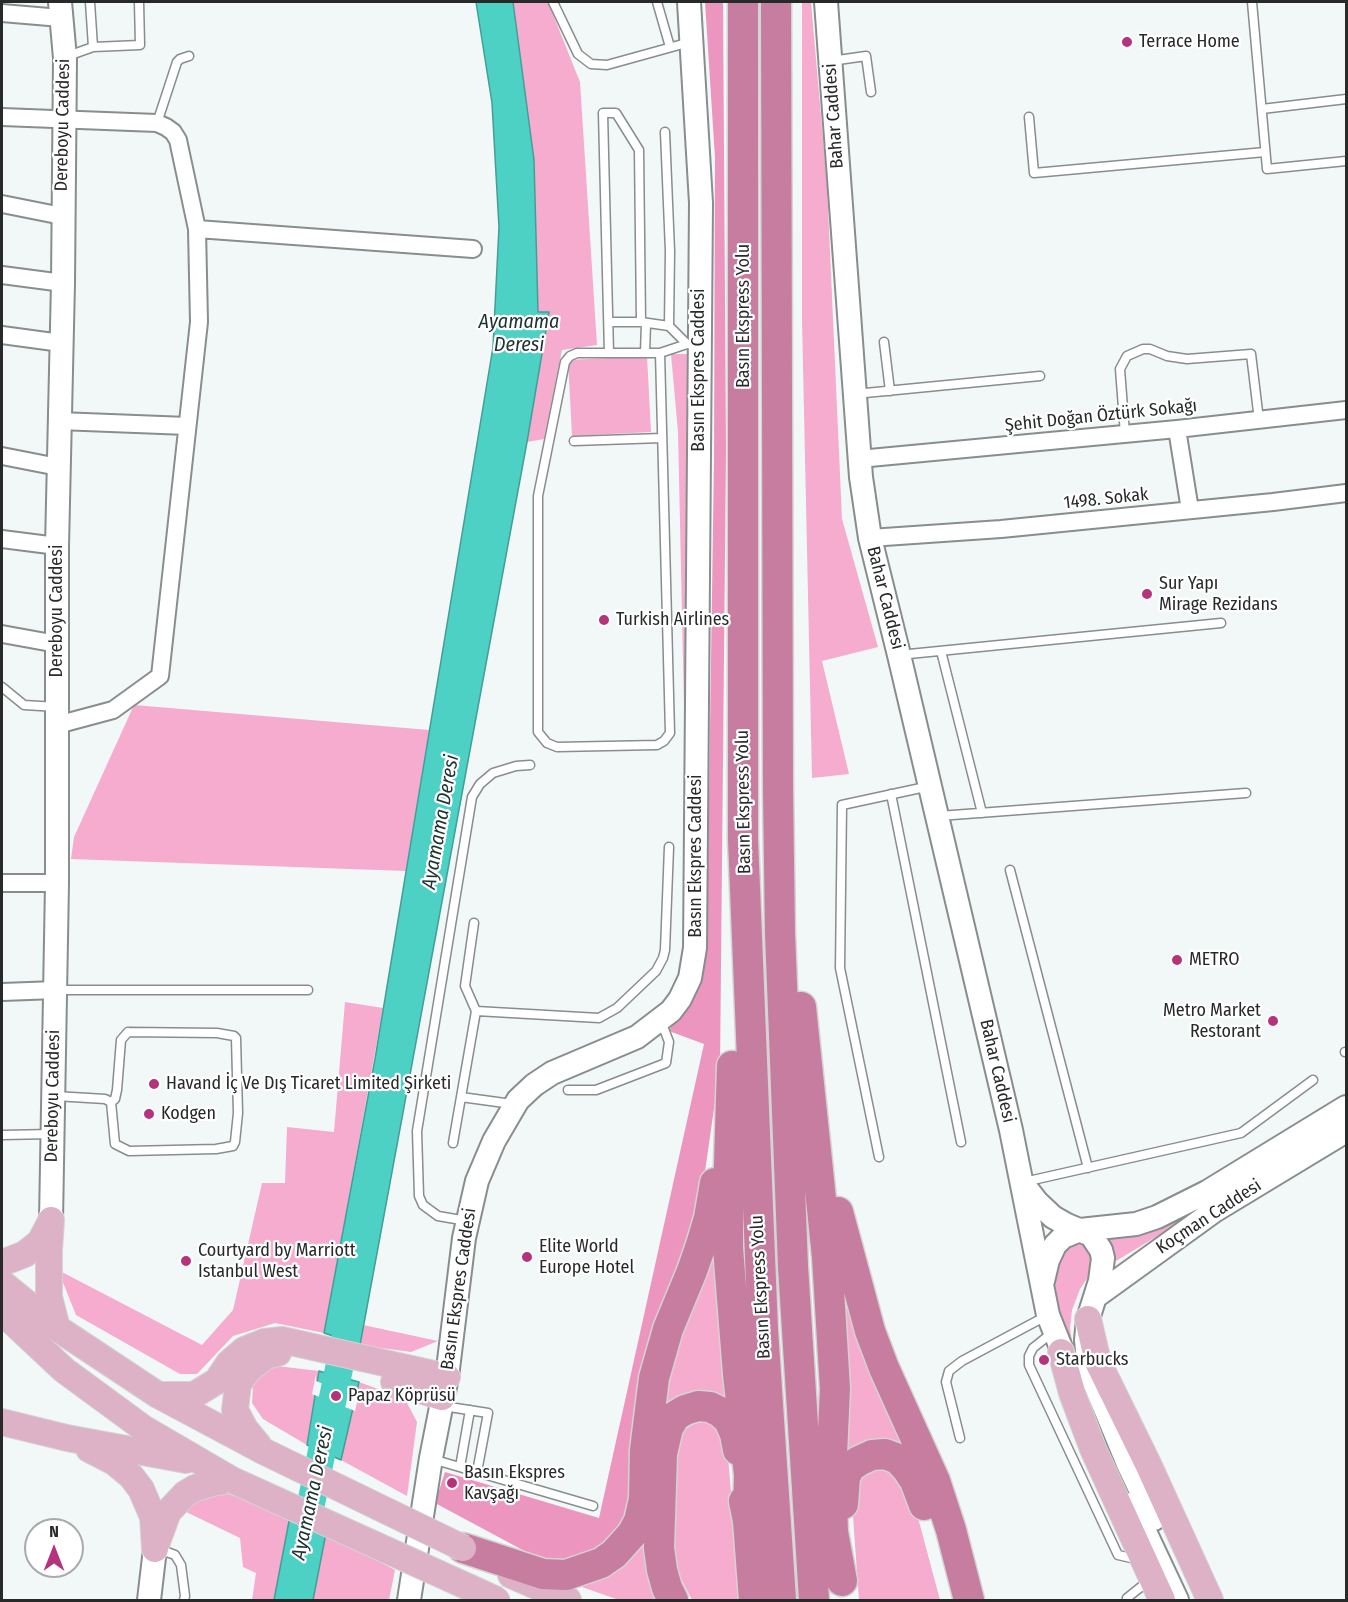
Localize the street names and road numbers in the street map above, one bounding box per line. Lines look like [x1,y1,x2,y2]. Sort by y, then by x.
street label: Dereboyu Caddesi [51,58,75,192]
street label: Bahar Caddesi [820,63,848,169]
street label: Basın Ekspress Yolu [733,244,755,388]
street label: Basın Ekspres Caddesi [688,288,710,452]
street label: Şehit Doğan Öztürk Sokağı [1004,395,1198,437]
street label: 1498. Sokak [1063,484,1149,514]
street label: Bahar Caddesi [862,544,908,652]
street label: Dereboyu Caddesi [46,545,68,677]
street label: Basın Ekspress Yolu [732,730,756,874]
street label: Basın Ekspres Caddesi [685,774,707,938]
street label: Bahar Caddesi [975,1017,1019,1125]
street label: Dereboyu Caddesi [41,1029,65,1163]
street label: Koçman Caddesi [1152,1175,1266,1259]
street label: Basın Ekspres Caddesi [437,1207,481,1371]
street label: Basın Ekspress Yolu [746,1214,776,1360]

